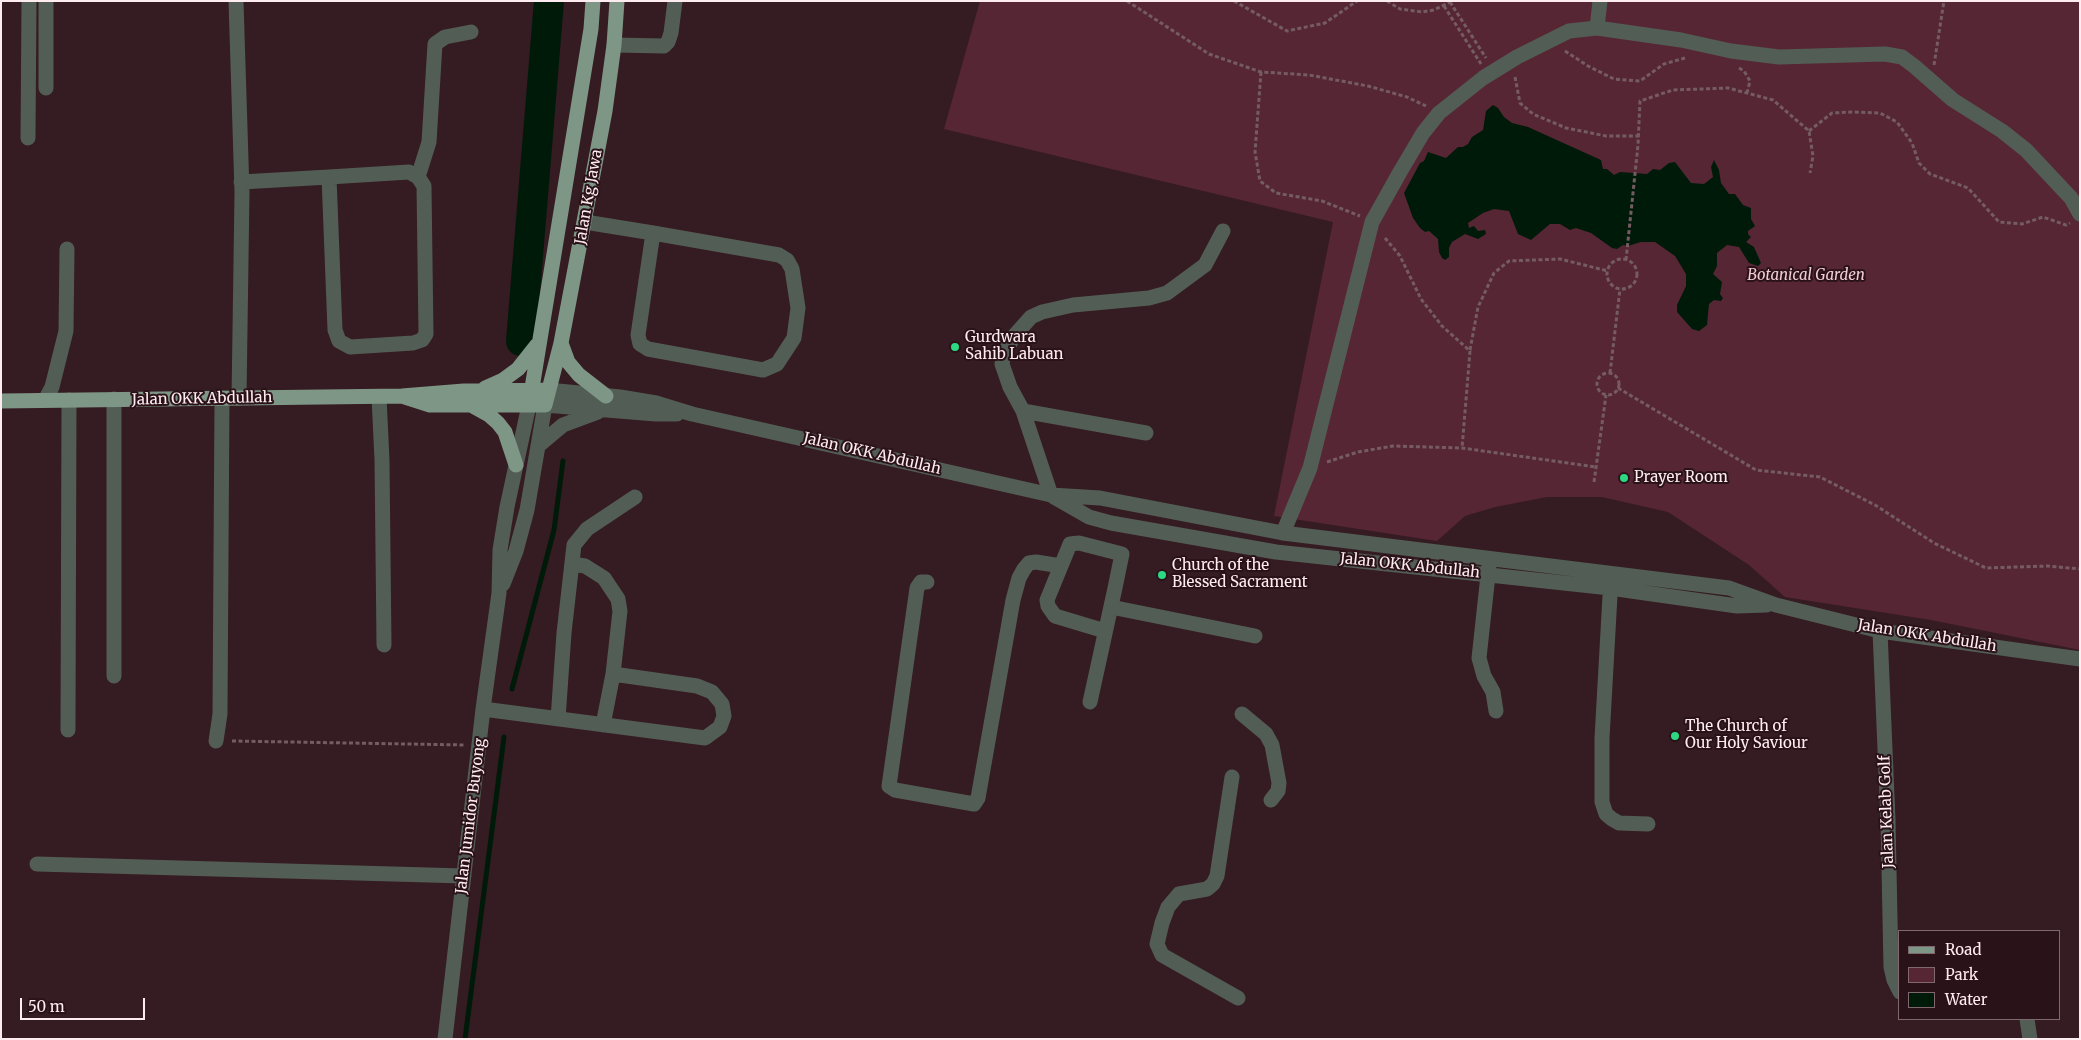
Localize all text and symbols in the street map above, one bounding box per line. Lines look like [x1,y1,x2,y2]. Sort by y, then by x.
street label: Jalan Kg Jawa [572,148,606,246]
park label: Botanical Garden [1747,267,1865,285]
place label: Gurdwara Sahib Labuan [965,329,1063,364]
marker: Gurdwara Sahib Labuan [949,341,961,353]
street label: Jalan OKK Abdullah [132,389,272,409]
street label: Jalan OKK Abdullah [801,429,943,479]
place label: Prayer Room [1634,469,1728,487]
marker: Prayer Room [1618,472,1630,484]
street label: Jalan OKK Abdullah [1339,550,1481,582]
place label: Church of the Blessed Sacrament [1172,557,1308,592]
marker: Church of the Blessed Sacrament [1156,569,1168,581]
street label: Jalan OKK Abdullah [1856,616,1998,656]
place label: The Church of Our Holy Saviour [1685,718,1808,753]
marker: The Church of Our Holy Saviour [1669,730,1681,742]
street label: Jalan Jumidor Buyong [453,737,489,895]
street label: Jalan Kelab Golf [1876,755,1898,869]
legend [1898,930,2061,1020]
text: Road [1945,940,1981,959]
text: Park [1945,965,1978,984]
scale bar [22,988,148,1020]
text: Water [1945,990,1987,1009]
text: 50 m [28,997,65,1016]

